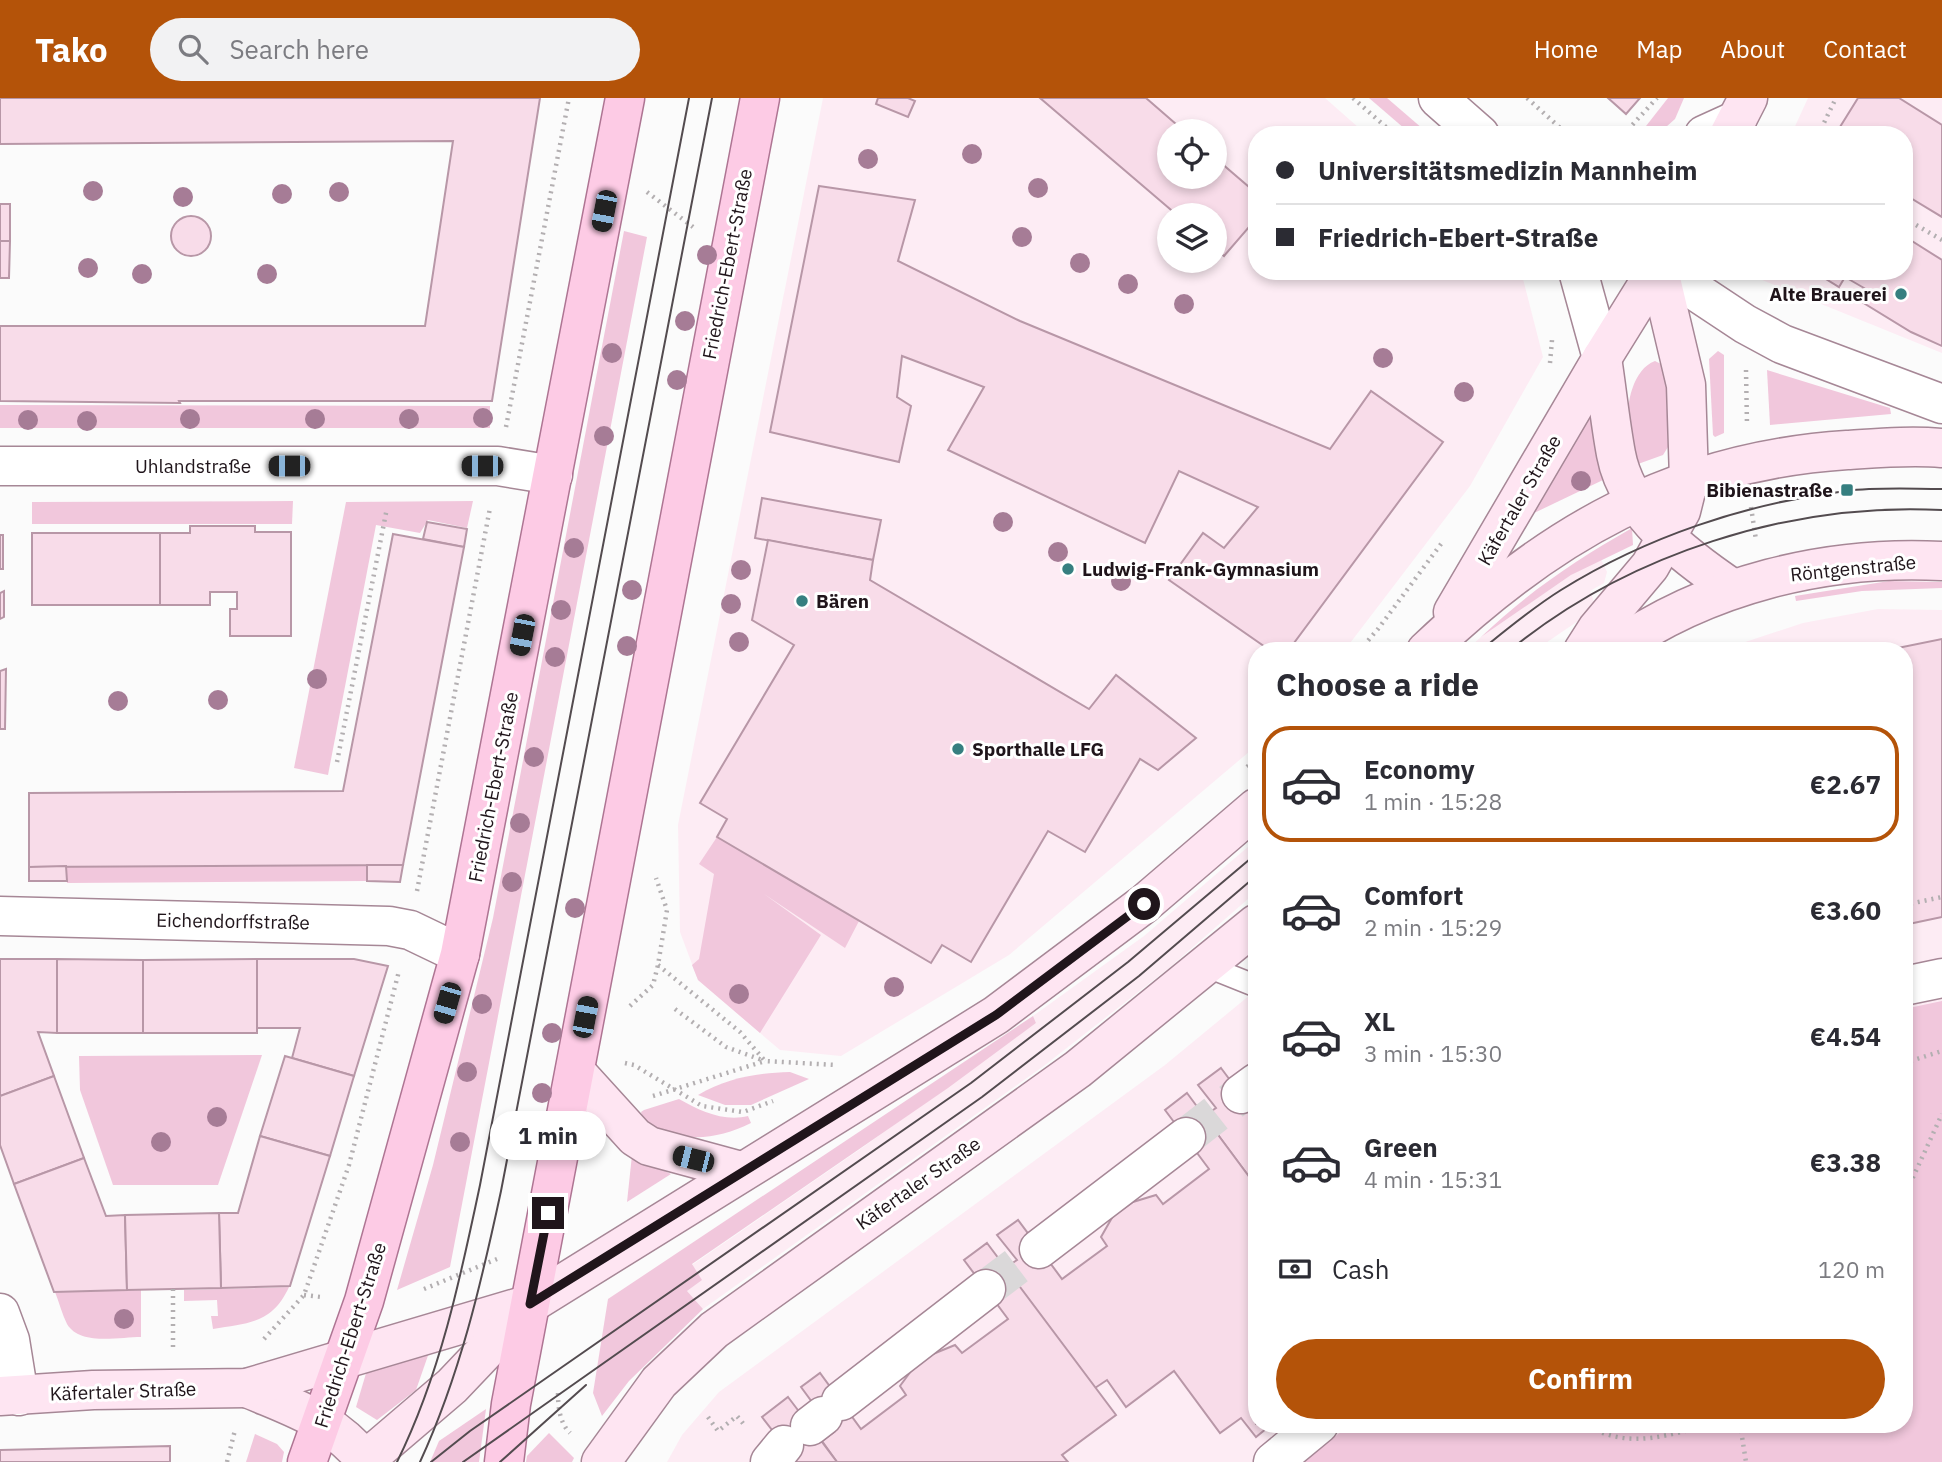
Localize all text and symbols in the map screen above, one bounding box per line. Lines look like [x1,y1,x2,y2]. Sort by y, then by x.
search box [150,18,640,81]
text: Tako [35,28,108,71]
icon: search [174,30,212,68]
text: Search here [230,32,369,66]
text: Home [1534,33,1598,65]
text: Map [1636,33,1682,65]
text: About [1720,33,1785,65]
text: Contact [1823,33,1907,65]
map controls [1157,119,1227,273]
button: locate [1157,119,1227,189]
text: Universitätsmedizin Mannheim [1318,153,1698,187]
street label: Friedrich-Ebert-Straße [697,167,757,361]
car [590,188,619,234]
button: layers [1157,203,1227,273]
text: Friedrich-Ebert-Straße [1318,220,1598,254]
place label: Alte Brauerei [1769,282,1887,306]
marker: Alte Brauerei [1893,286,1909,302]
street label: Käfertaler Straße [1472,430,1566,570]
street label: Uhlandstraße [135,454,251,478]
car [269,456,311,477]
car [462,456,504,477]
place label: Bibienastraße [1706,478,1833,502]
marker: Bibienastraße [1839,482,1855,498]
street label: Röntgenstraße [1789,549,1917,587]
place label: Ludwig-Frank-Gymnasium [1082,557,1319,581]
marker: Ludwig-Frank-Gymnasium [1060,561,1076,577]
place label: Bären [816,589,869,613]
marker: Bären [794,593,810,609]
car [508,612,537,658]
text: Choose a ride [1276,663,1479,705]
street label: Friedrich-Ebert-Straße [463,690,523,884]
place label: Sporthalle LFG [972,737,1104,761]
marker: Sporthalle LFG [950,741,966,757]
text: Economy [1364,752,1475,786]
icon: car [1280,753,1343,816]
text: €2.67 [1810,767,1881,801]
text: 1 min · 15:28 [1364,786,1502,816]
text: Comfort [1364,878,1463,912]
icon: car [1280,879,1343,942]
route start [1128,888,1160,920]
text: €3.60 [1810,893,1881,927]
street label: Eichendorffstraße [156,908,310,934]
text: 2 min · 15:29 [1364,912,1502,942]
car [432,980,463,1026]
car [571,994,600,1040]
text: XL [1364,1004,1395,1038]
icon: car [1280,1005,1343,1068]
text: €4.54 [1810,1019,1881,1053]
text: 3 min · 15:30 [1364,1038,1502,1068]
callout: 1 min [490,1112,606,1160]
text: 1 min [518,1120,578,1150]
text: Green [1364,1130,1438,1164]
street label: Käfertaler Straße [851,1131,985,1235]
icon: car [1280,1131,1343,1194]
car [671,1144,716,1174]
text: €3.38 [1810,1145,1881,1179]
text: 4 min · 15:31 [1364,1164,1502,1194]
route end [532,1197,564,1229]
street label: Friedrich-Ebert-Straße [309,1239,391,1431]
icon: cash [1276,1250,1314,1288]
text: Cash [1332,1252,1389,1286]
text: 120 m [1818,1254,1885,1284]
button: Confirm [1276,1339,1885,1419]
street label: Käfertaler Straße [49,1376,197,1406]

